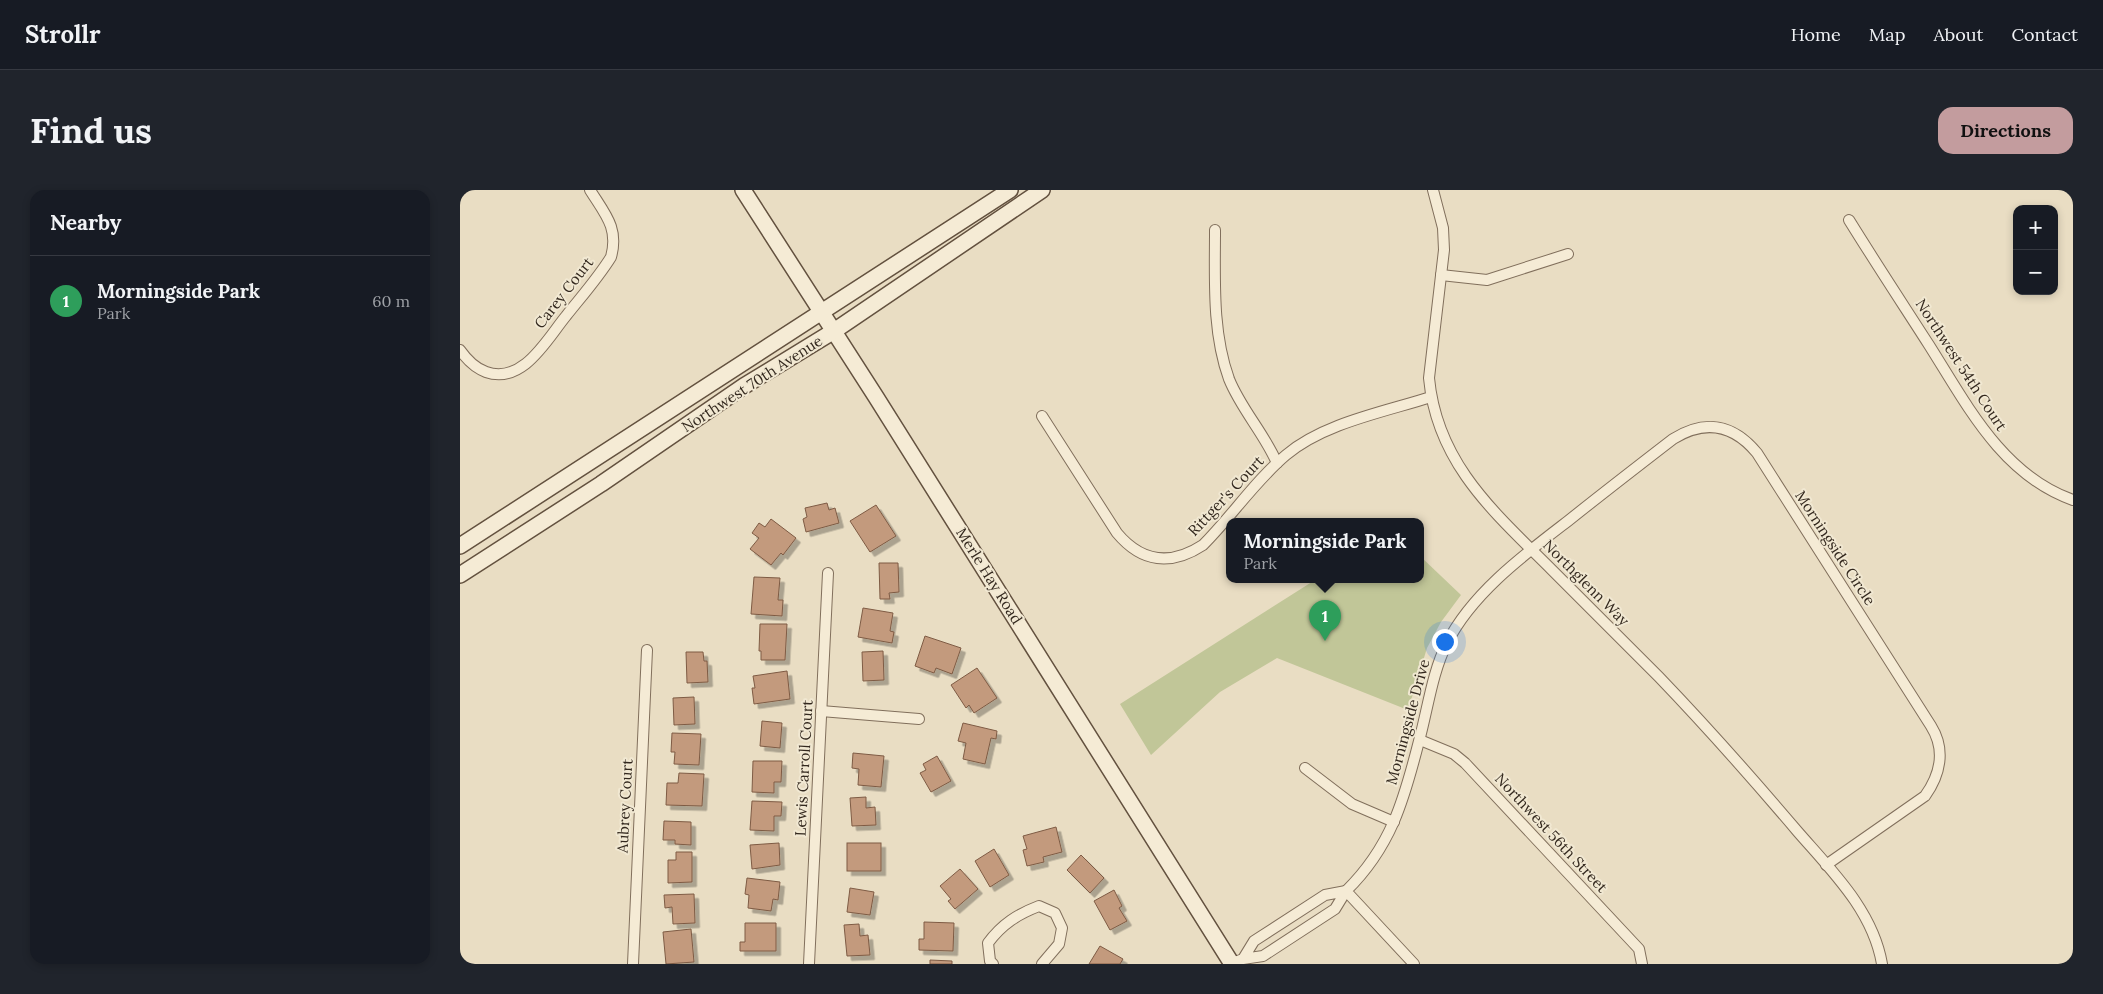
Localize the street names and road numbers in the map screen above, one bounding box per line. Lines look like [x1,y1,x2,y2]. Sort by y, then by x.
street label: Carey Court [530,253,597,332]
street label: Northwest 54th Court [1912,295,2011,435]
street label: Northwest 70th Avenue [678,331,826,436]
street label: Rittger's Court [1184,451,1268,540]
street label: Morningside Circle [1791,487,1880,609]
street label: Merle Hay Road [952,524,1027,628]
street label: Northglenn Way [1539,536,1634,630]
street label: Morningside Drive [1382,657,1433,787]
street label: Lewis Carroll Court [790,699,817,837]
street label: Aubrey Court [613,758,636,854]
street label: Northwest 56th Street [1491,769,1612,896]

